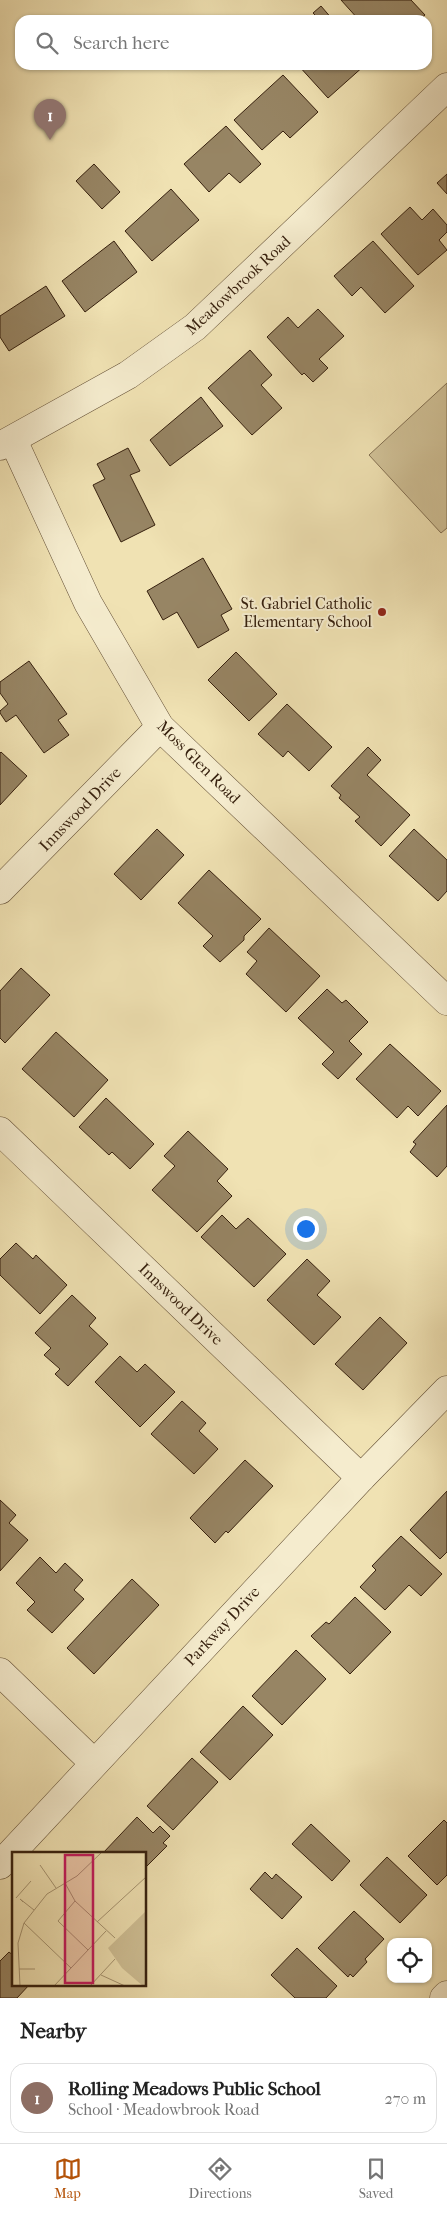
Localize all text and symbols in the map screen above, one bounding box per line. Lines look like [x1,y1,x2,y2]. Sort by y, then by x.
search box [15,15,432,70]
icon: search [33,29,61,57]
text: Search here [73,32,169,54]
pin: 1 [34,99,66,140]
street label: Meadowbrook Road [182,231,295,339]
place label: St. Gabriel Catholic Elementary School [241,594,373,631]
marker: St. Gabriel Catholic Elementary School [376,606,388,618]
street label: Moss Glen Road [154,717,245,808]
street label: Innswood Drive [35,763,125,855]
your location [293,1216,319,1242]
street label: Innswood Drive [135,1259,227,1349]
street label: Parkway Drive [180,1582,264,1670]
inset map [12,1852,146,1986]
map controls [387,1938,432,1983]
button: locate [387,1938,432,1983]
text: Nearby [20,2019,86,2043]
text: Rolling Meadows Public School [68,2078,321,2100]
text: 1 [34,2089,40,2108]
text: 270 m [385,2089,426,2108]
text: School · Meadowbrook Road [68,2100,259,2119]
tab: Map [54,2155,82,2202]
tab: Directions [189,2155,252,2202]
tab: Saved [359,2155,393,2202]

